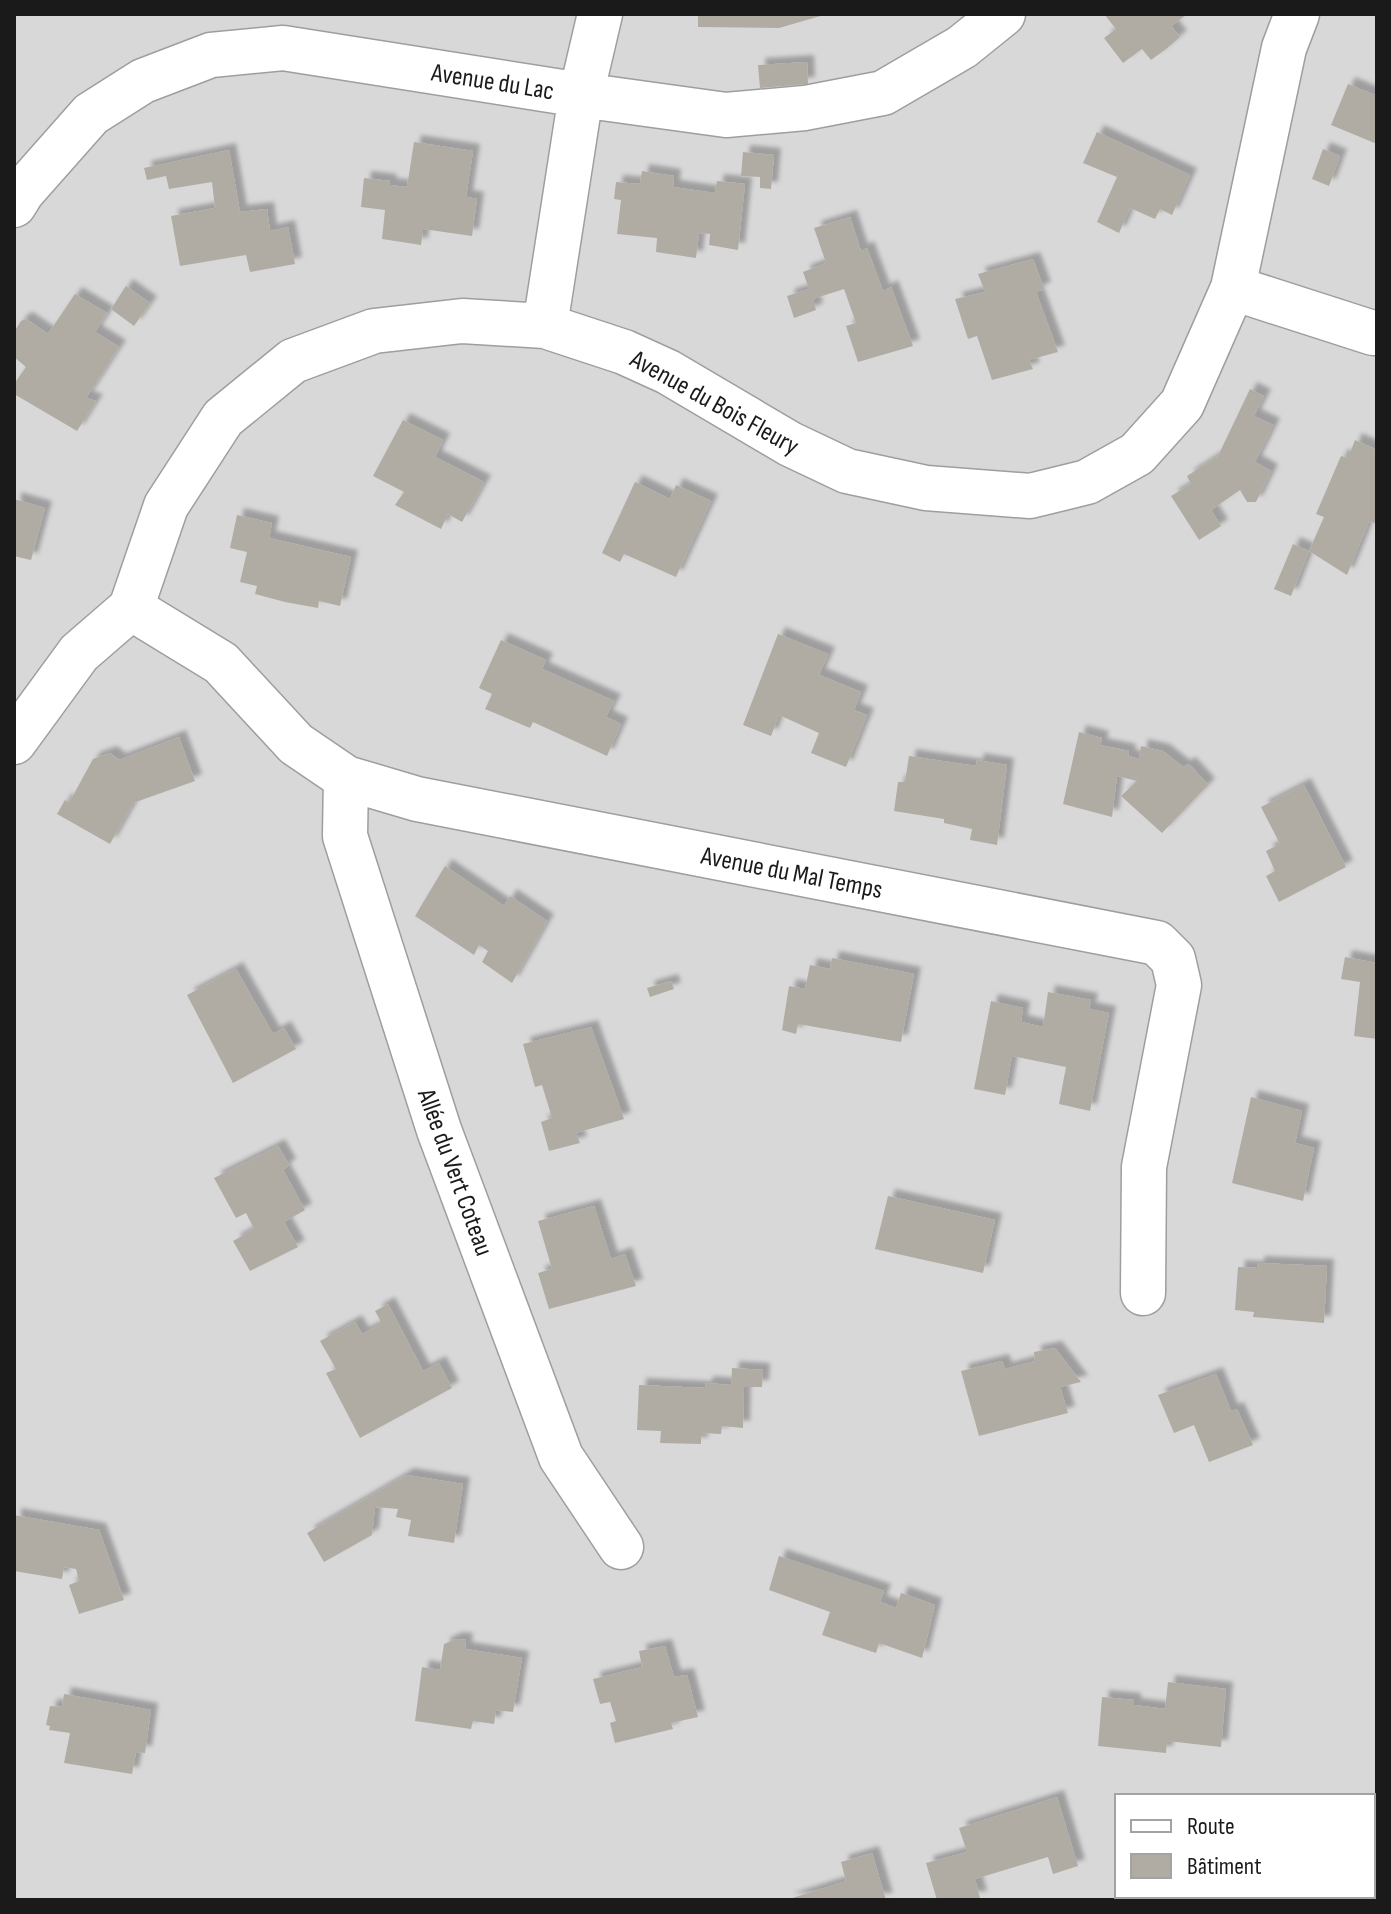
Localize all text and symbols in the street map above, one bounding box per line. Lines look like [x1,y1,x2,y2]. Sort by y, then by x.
street label: Avenue du Lac [428,57,556,107]
street label: Avenue du Bois Fleury [624,344,804,462]
street label: Avenue du Mal Temps [697,841,885,906]
street label: Allée du Vert Coteau [410,1084,499,1260]
legend [1115,1794,1375,1898]
text: Route [1187,1812,1235,1841]
text: Bâtiment [1187,1852,1262,1881]

